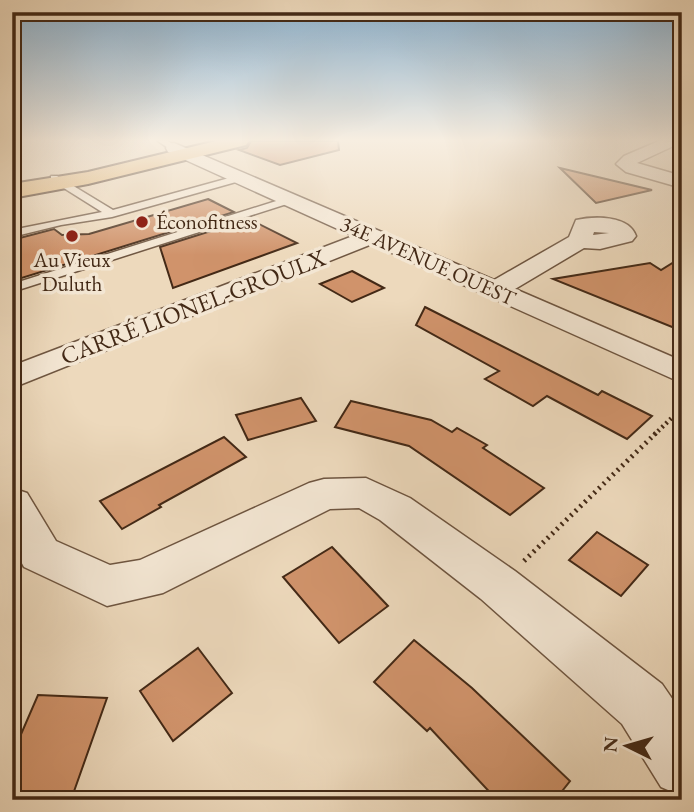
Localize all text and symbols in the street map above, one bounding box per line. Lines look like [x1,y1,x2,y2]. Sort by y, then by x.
place label: Éconofitness [156,208,258,235]
street label: 34E AVENUE OUEST [336,210,521,312]
marker: Éconofitness [134,214,150,230]
marker: Au Vieux Duluth [64,228,80,244]
street label: CARRÉ LIONEL-GROULX [56,242,330,371]
place label: Au Vieux Duluth [33,246,110,297]
north arrow [592,710,662,780]
text: N [597,735,624,753]

